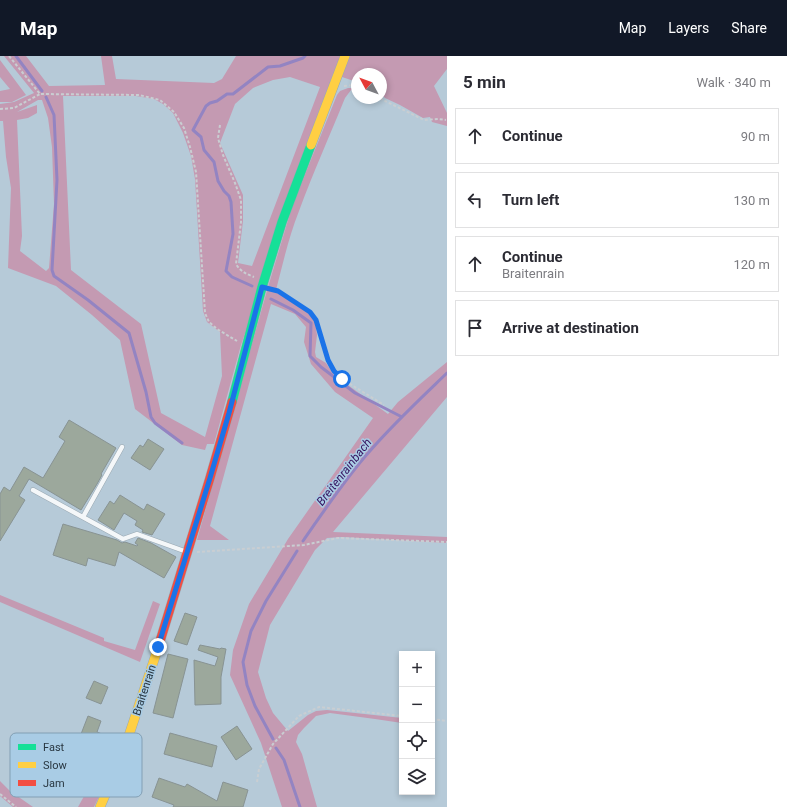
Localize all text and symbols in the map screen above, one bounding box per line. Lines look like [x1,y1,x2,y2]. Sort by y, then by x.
text: Map [20,17,58,40]
text: Map [619,20,646,36]
text: Layers [668,20,709,36]
text: Share [731,20,767,36]
north arrow [351,68,387,104]
text: 5 min [463,72,506,92]
text: Walk · 340 m [696,75,771,90]
icon: ahead [464,125,486,147]
text: Continue [502,127,563,145]
text: 90 m [741,129,770,144]
icon: left [464,189,486,211]
text: Turn left [502,191,559,209]
text: 130 m [733,193,770,208]
text: Continue [502,248,563,266]
icon: ahead [464,253,486,275]
text: 120 m [733,257,770,272]
text: Braitenrain [502,266,564,281]
icon: arrive [464,317,486,339]
text: Arrive at destination [502,319,639,337]
route start [333,370,351,388]
water label: Breitenrainbach [313,436,375,508]
route end [149,638,167,656]
map controls [399,651,435,795]
button: + [399,651,435,687]
street label: Braitenrain [130,663,159,717]
button: − [399,687,435,723]
button: locate [399,723,435,759]
legend [10,733,142,797]
text: Fast [43,741,65,754]
text: Slow [43,759,67,772]
button: layers [399,759,435,795]
text: Jam [43,777,65,790]

